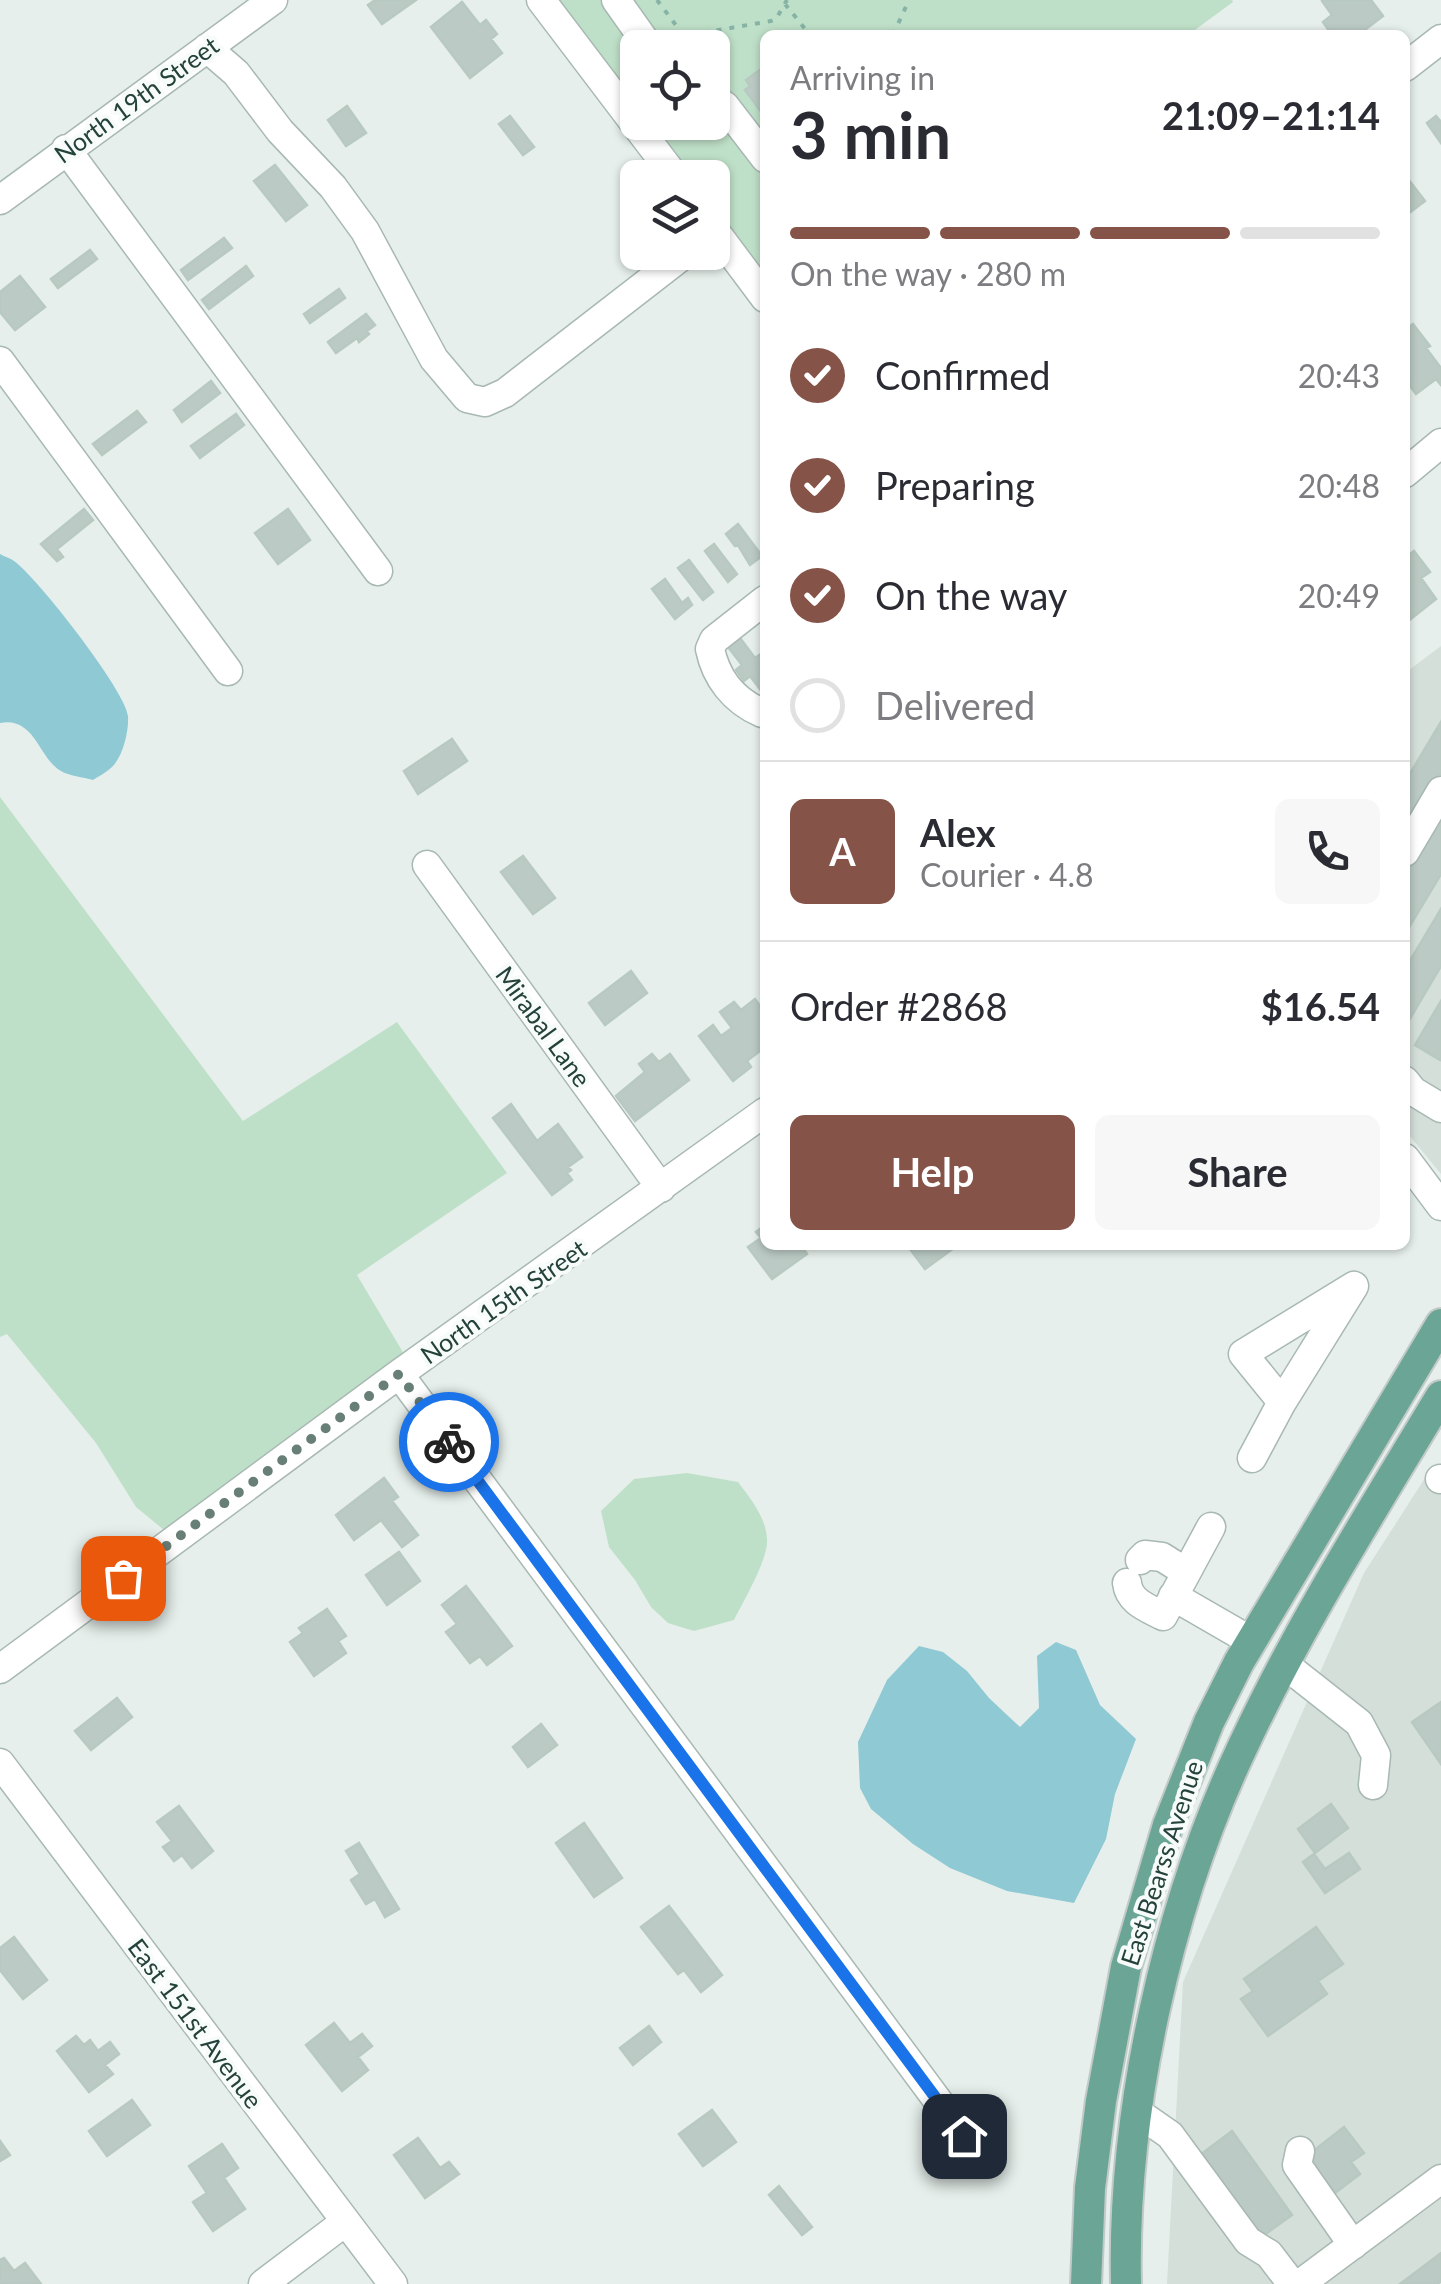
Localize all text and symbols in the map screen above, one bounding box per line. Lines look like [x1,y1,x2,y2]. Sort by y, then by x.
street label: North 19th Street [48,29,224,169]
map controls [620,30,730,270]
button: locate [620,30,730,140]
text: Arriving in [790,58,935,97]
text: 21:09–21:14 [1162,92,1380,138]
text: 3 min [790,95,951,173]
button: layers [620,160,730,270]
text: On the way · 280 m [790,254,1066,293]
icon: check [790,348,845,403]
text: Confirmed [875,352,1051,398]
text: 20:43 [1298,356,1380,395]
icon: check [790,458,845,513]
text: Preparing [875,462,1035,508]
text: 20:48 [1298,466,1380,505]
icon: check [790,568,845,623]
text: On the way [875,572,1067,618]
text: 20:49 [1298,576,1380,615]
text: Delivered [875,682,1035,728]
button: phone [1275,799,1380,904]
text: Alex [920,809,996,855]
text: A [829,828,856,874]
text: Courier · 4.8 [920,855,1094,894]
street label: Mirabal Lane [490,960,598,1092]
text: Order #2868 [790,983,1007,1029]
text: $16.54 [1261,983,1380,1029]
button: Help [790,1115,1075,1230]
button: Share [1095,1115,1380,1230]
street label: North 15th Street [414,1233,592,1369]
courier [399,1392,499,1492]
icon: bike [422,1415,477,1470]
pin [81,1536,166,1621]
icon: bag [96,1551,151,1606]
street label: East Bearss Avenue [1114,1757,1208,1969]
street label: East 151st Avenue [122,1932,270,2114]
pin [922,2094,1007,2179]
icon: home [937,2109,992,2164]

